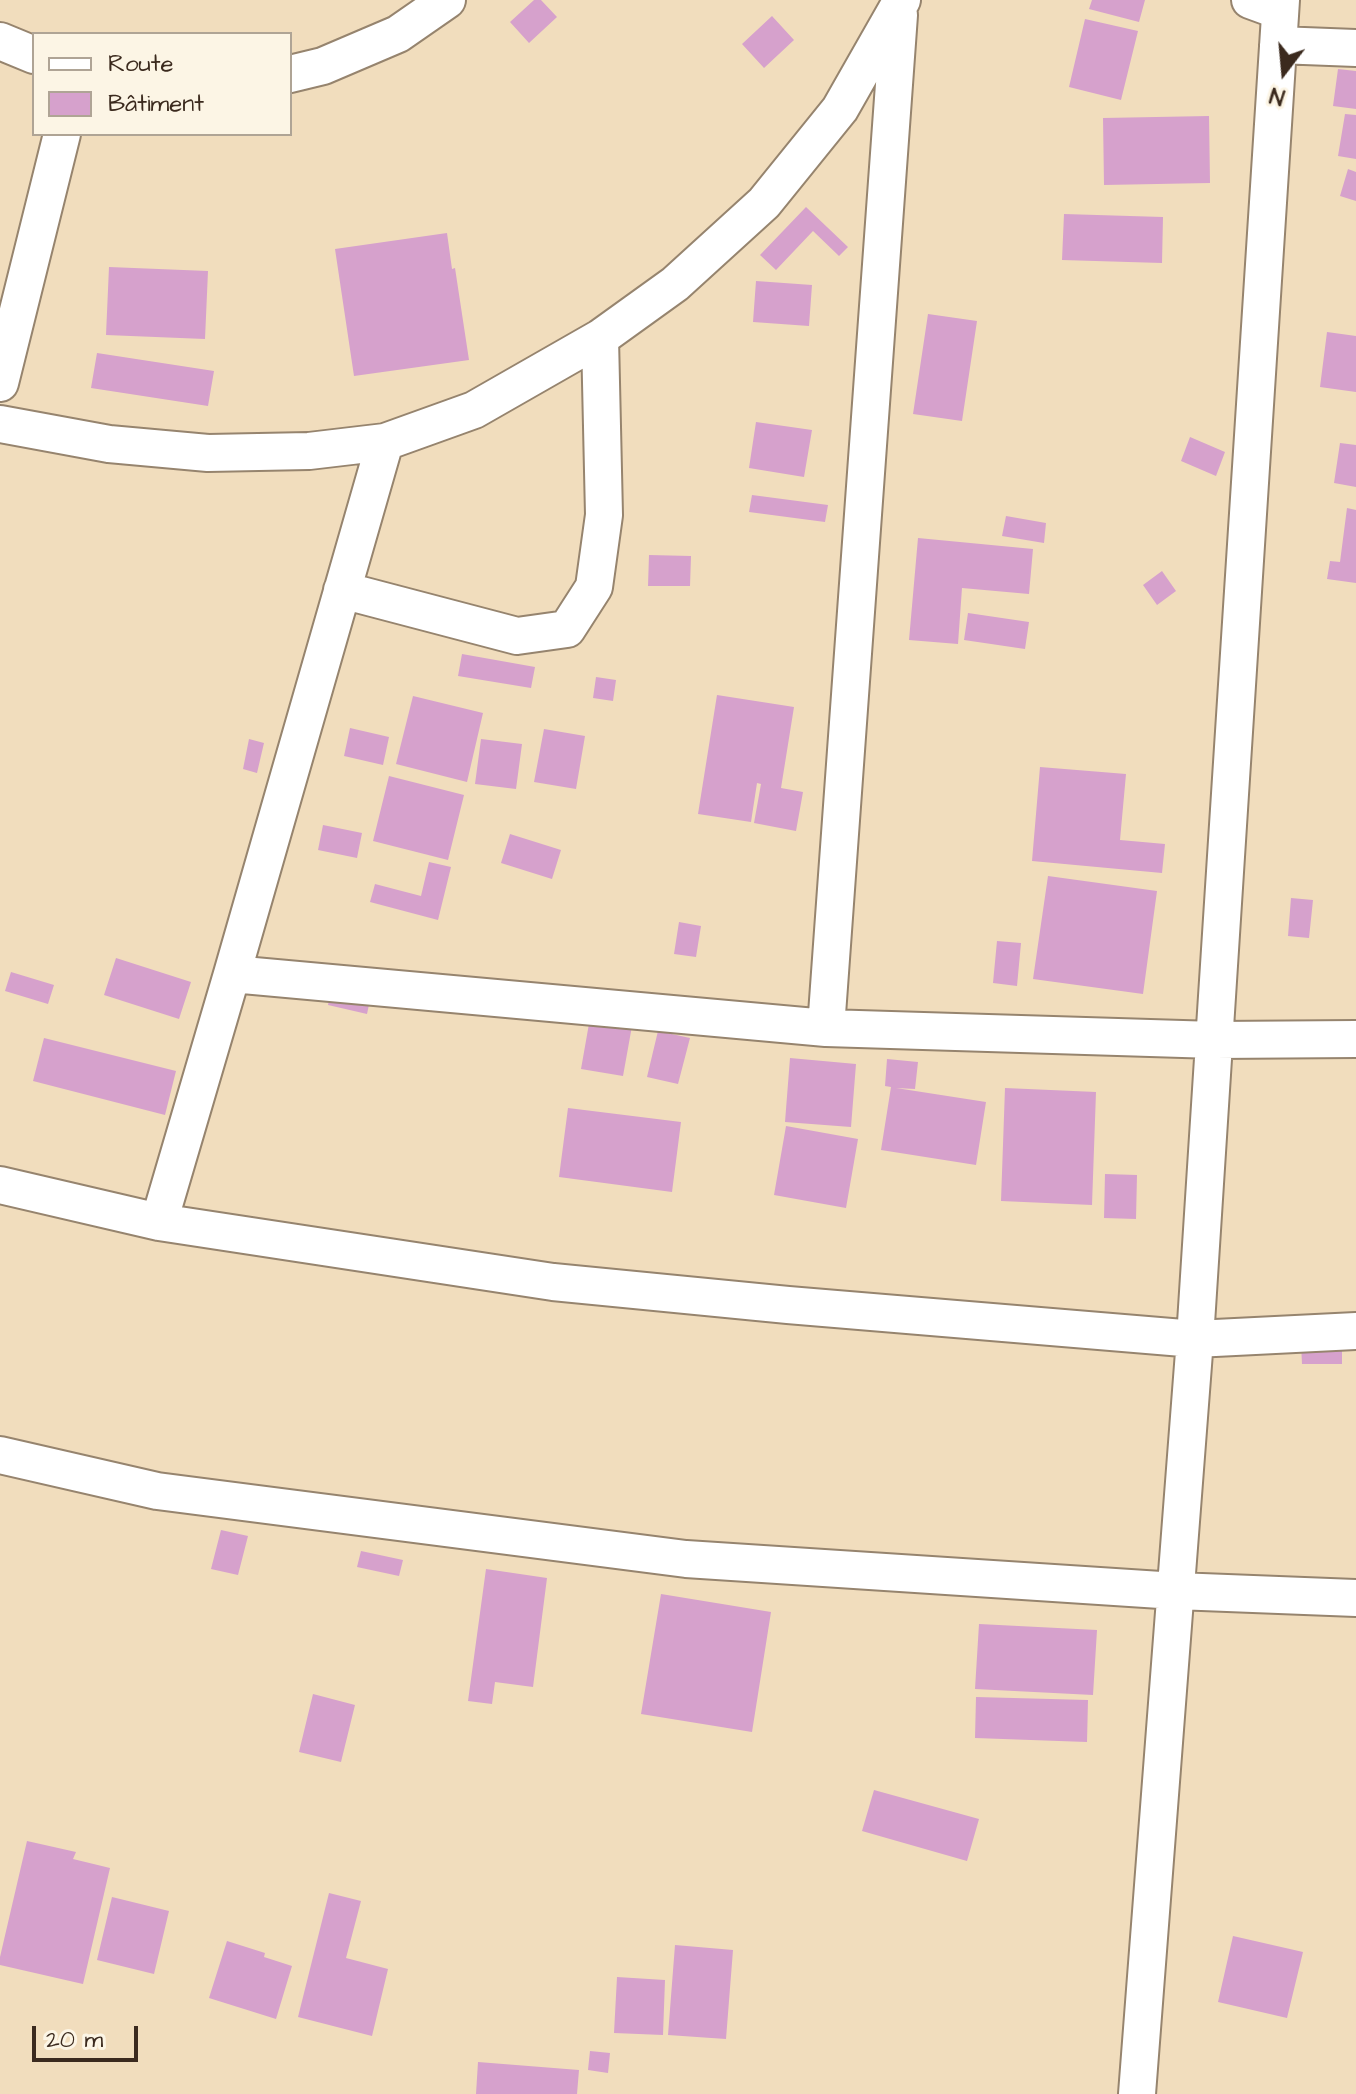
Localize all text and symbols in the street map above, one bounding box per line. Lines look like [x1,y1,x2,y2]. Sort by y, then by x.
legend [32,32,292,136]
north arrow [1244,32,1324,112]
text: Route [108,47,173,81]
text: N [1266,79,1288,112]
text: Bâtiment [108,87,204,121]
scale bar [36,2010,142,2060]
text: 20 m [46,2023,103,2057]

